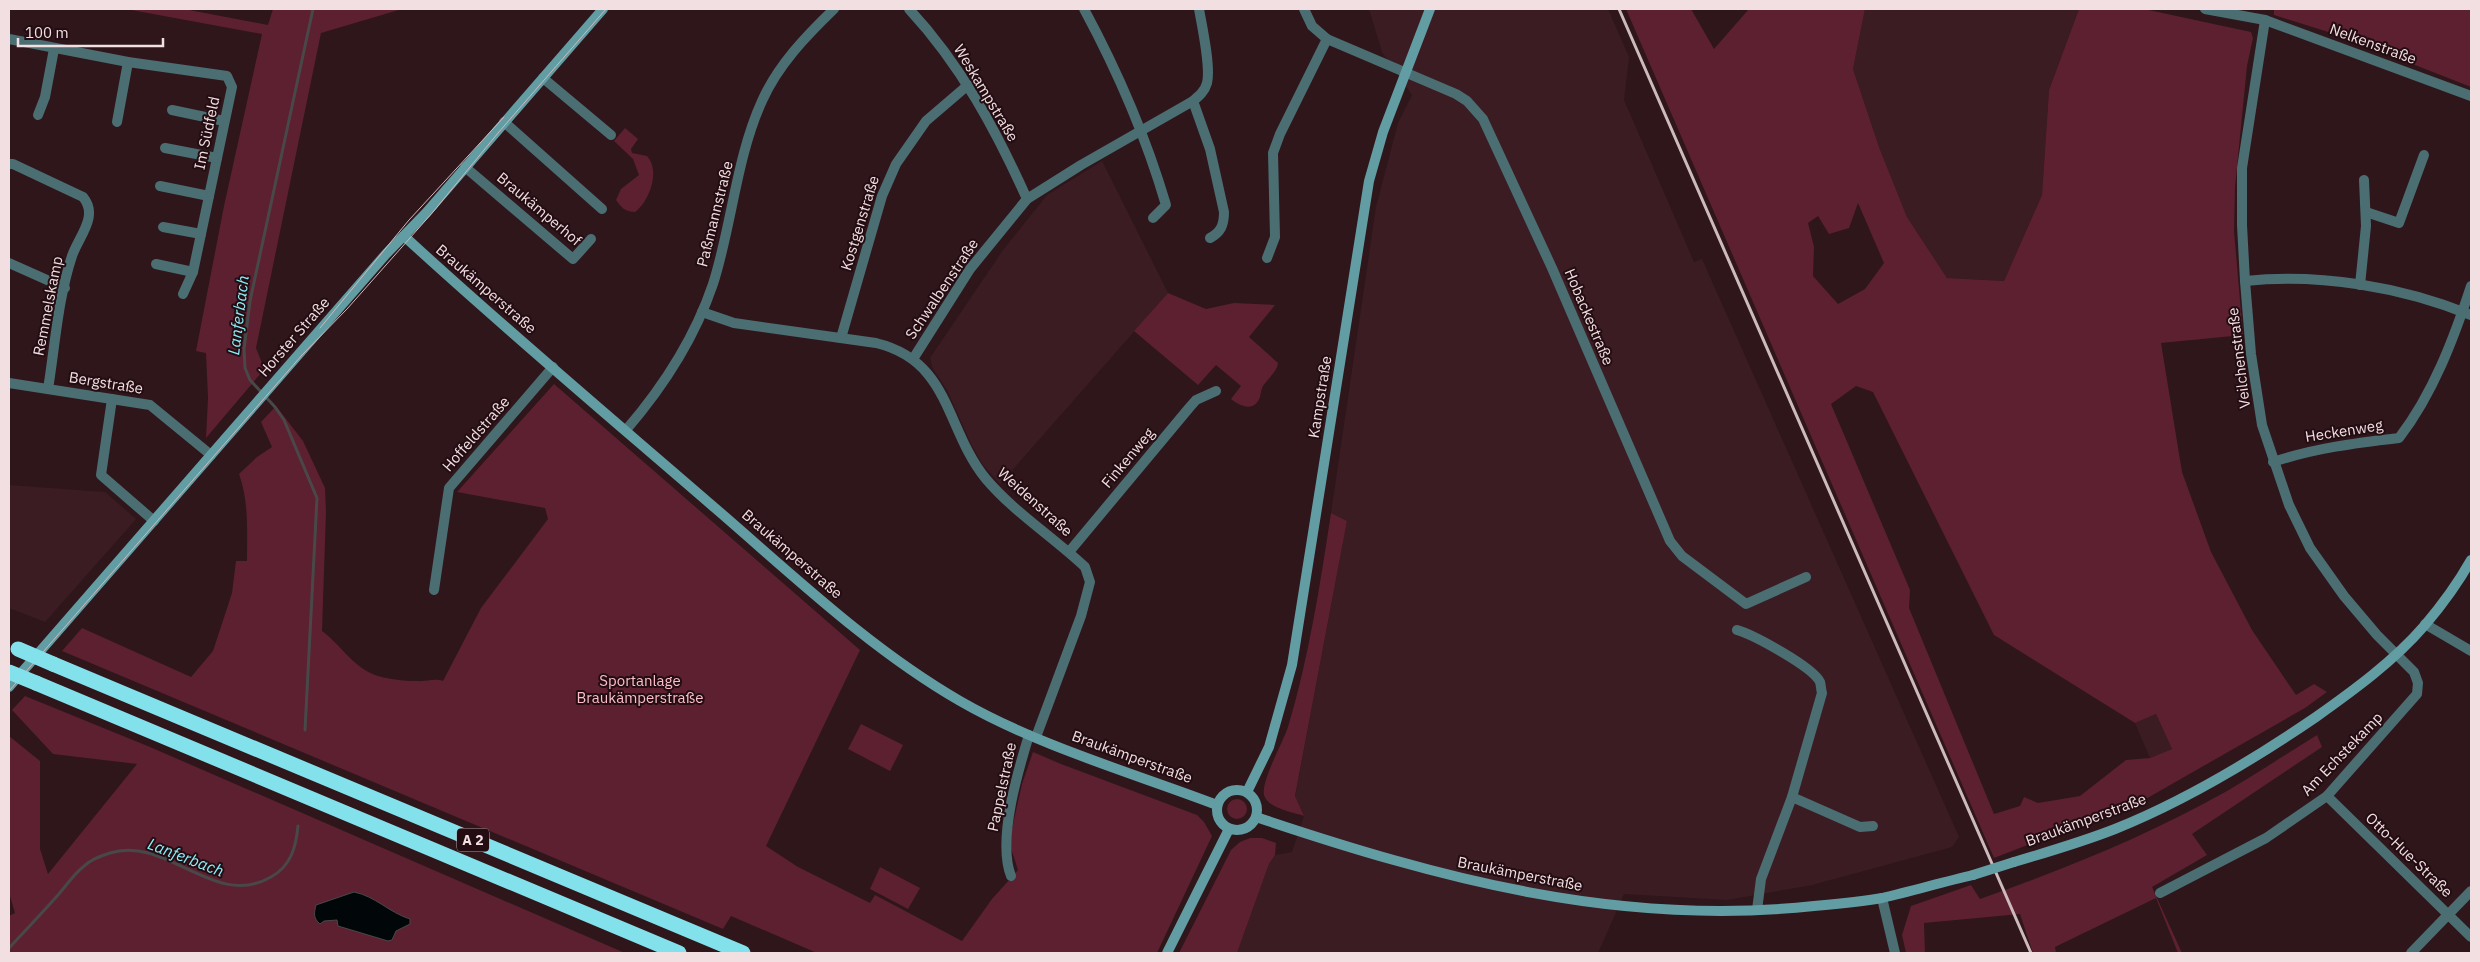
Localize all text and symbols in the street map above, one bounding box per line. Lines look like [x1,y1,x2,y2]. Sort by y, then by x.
scale bar [18,15,162,47]
street label: Nelkenstraße [2327,19,2419,68]
text: 100 m [25,23,69,42]
street label: Weskampstraße [950,41,1023,145]
street label: Im Südfeld [189,95,224,171]
street label: Paßmannstraße [692,159,737,269]
street label: Braukämperhof [493,168,586,250]
street label: Kostgenstraße [836,173,883,273]
street label: Schwalbenstraße [901,235,982,343]
street label: Braukämperstraße [432,240,540,337]
street label: Remmelskamp [29,254,66,357]
street label: Hobackestraße [1561,266,1618,368]
water label: Lanferbach [223,274,253,356]
street label: Horster Straße [254,293,333,380]
street label: Veilchenstraße [2223,307,2254,410]
street label: Kampstraße [1304,355,1335,439]
street label: Bergstraße [68,367,145,398]
street label: Hoffeldstraße [438,392,513,475]
street label: Heckenweg [2304,415,2384,446]
street label: Finkenweg [1097,424,1158,492]
street label: Weidenstraße [994,463,1077,540]
street label: Braukämperstraße [738,505,846,602]
park label: Sportanlage Braukämperstraße [577,671,703,707]
street label: Am Echstekamp [2297,708,2386,800]
street label: Braukämperstraße [1069,726,1195,787]
street label: Pappelstraße [983,741,1020,833]
street label: Braukämperstraße [2023,789,2149,850]
street label: Otto-Hue-Straße [2362,808,2457,901]
road number: A 2 [457,828,489,852]
water label: Lanferbach [145,833,227,881]
street label: Braukämperstraße [1456,852,1584,895]

